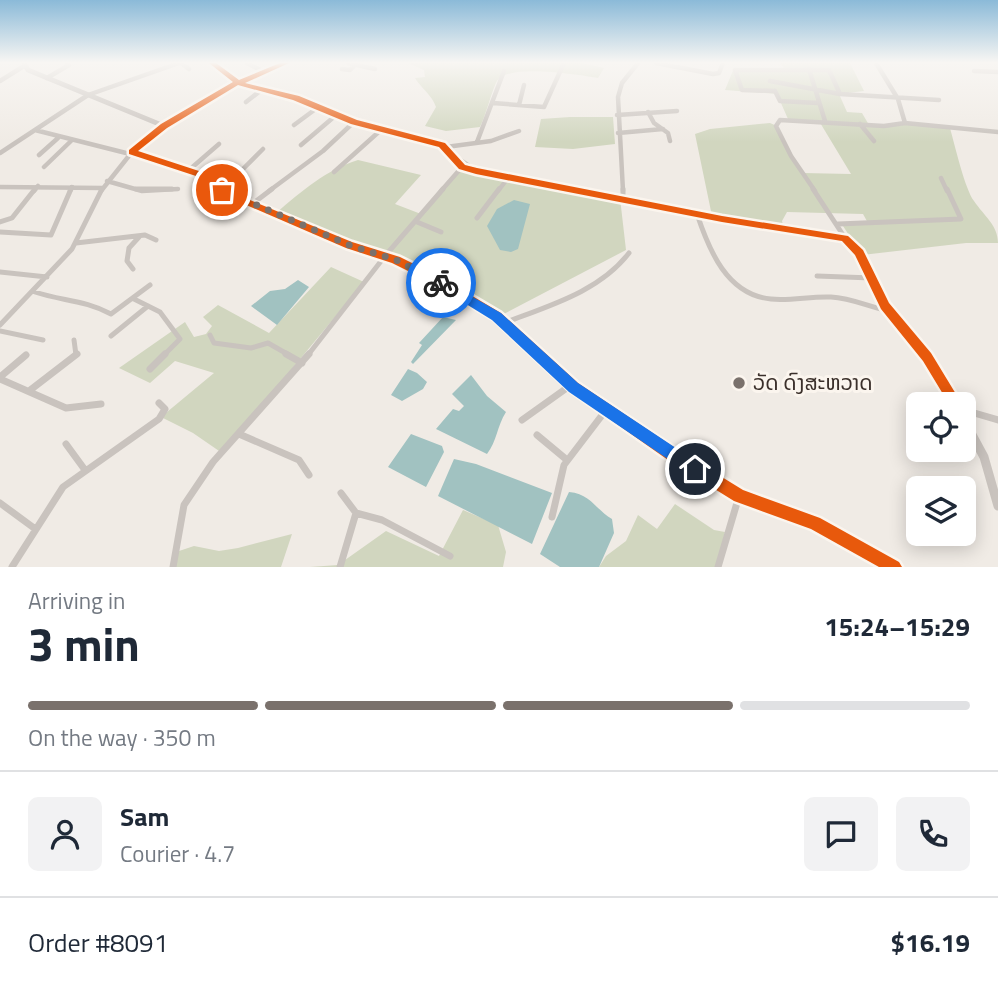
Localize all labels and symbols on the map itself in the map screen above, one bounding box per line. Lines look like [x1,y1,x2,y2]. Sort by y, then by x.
pin [192,160,252,220]
courier [406,248,476,318]
place label: ວັດ ດົງສະຫວາດ [753,366,873,398]
marker: ວັດ ດົງສະຫວາດ [731,375,747,391]
pin [665,439,725,499]

